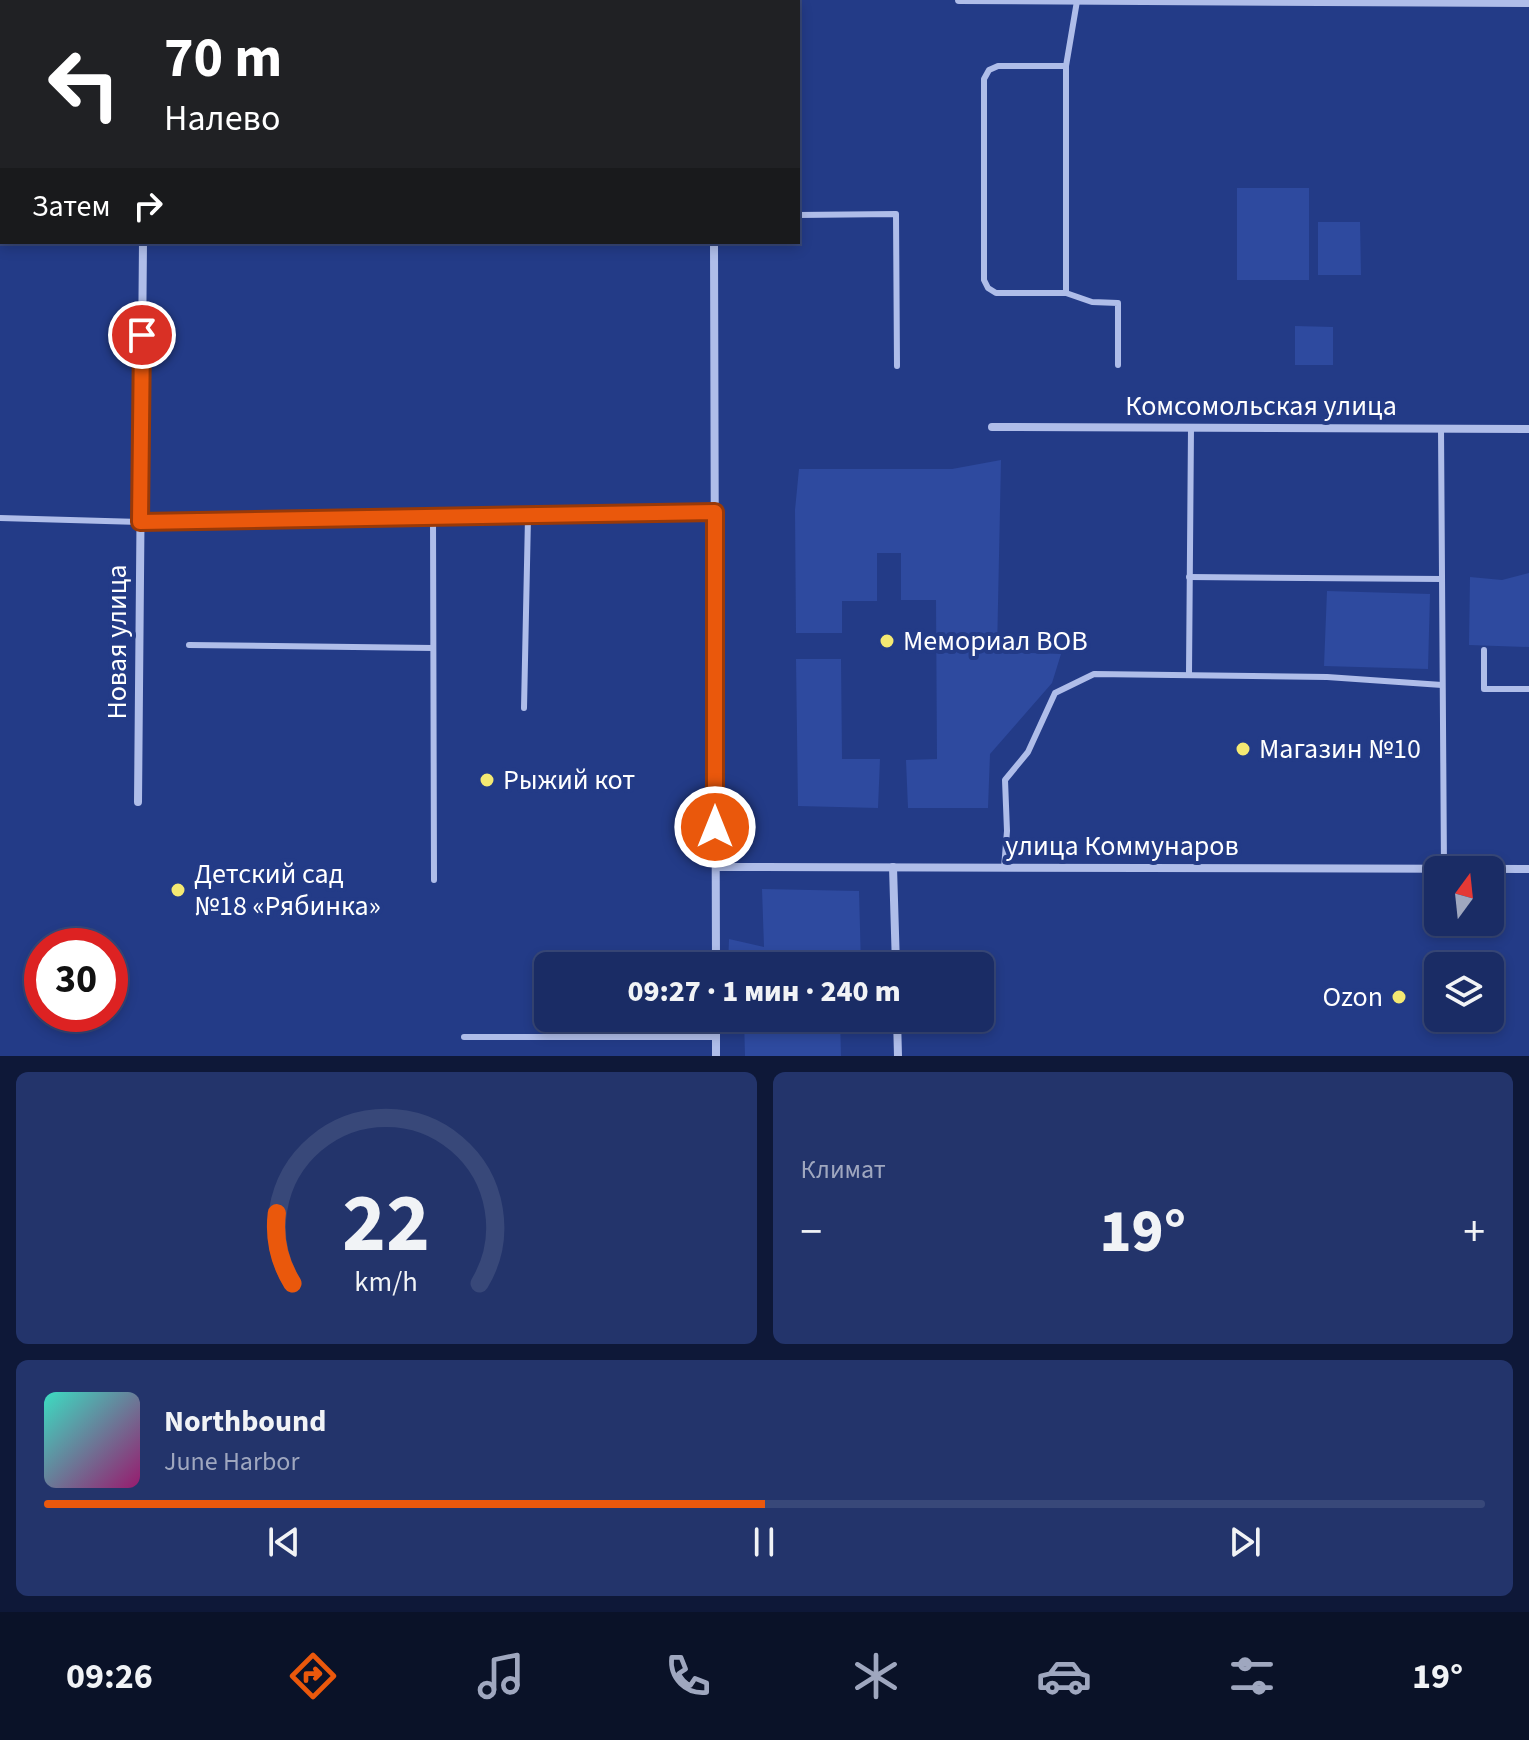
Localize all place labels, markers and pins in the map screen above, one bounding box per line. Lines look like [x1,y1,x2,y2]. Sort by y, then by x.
pin [108,301,176,369]
place label: Мемориал ВОВ [903,621,1088,661]
marker: Мемориал ВОВ [878,632,896,650]
place label: Магазин №10 [1259,729,1421,769]
marker: Магазин №10 [1234,740,1252,758]
place label: Рыжий кот [503,760,635,800]
marker: Рыжий кот [478,771,496,789]
place label: Детский сад №18 «Рябинка» [194,854,381,926]
marker: Детский сад №18 «Рябинка» [169,881,187,899]
place label: Ozon [1323,977,1383,1017]
marker: Ozon [1390,988,1408,1006]

